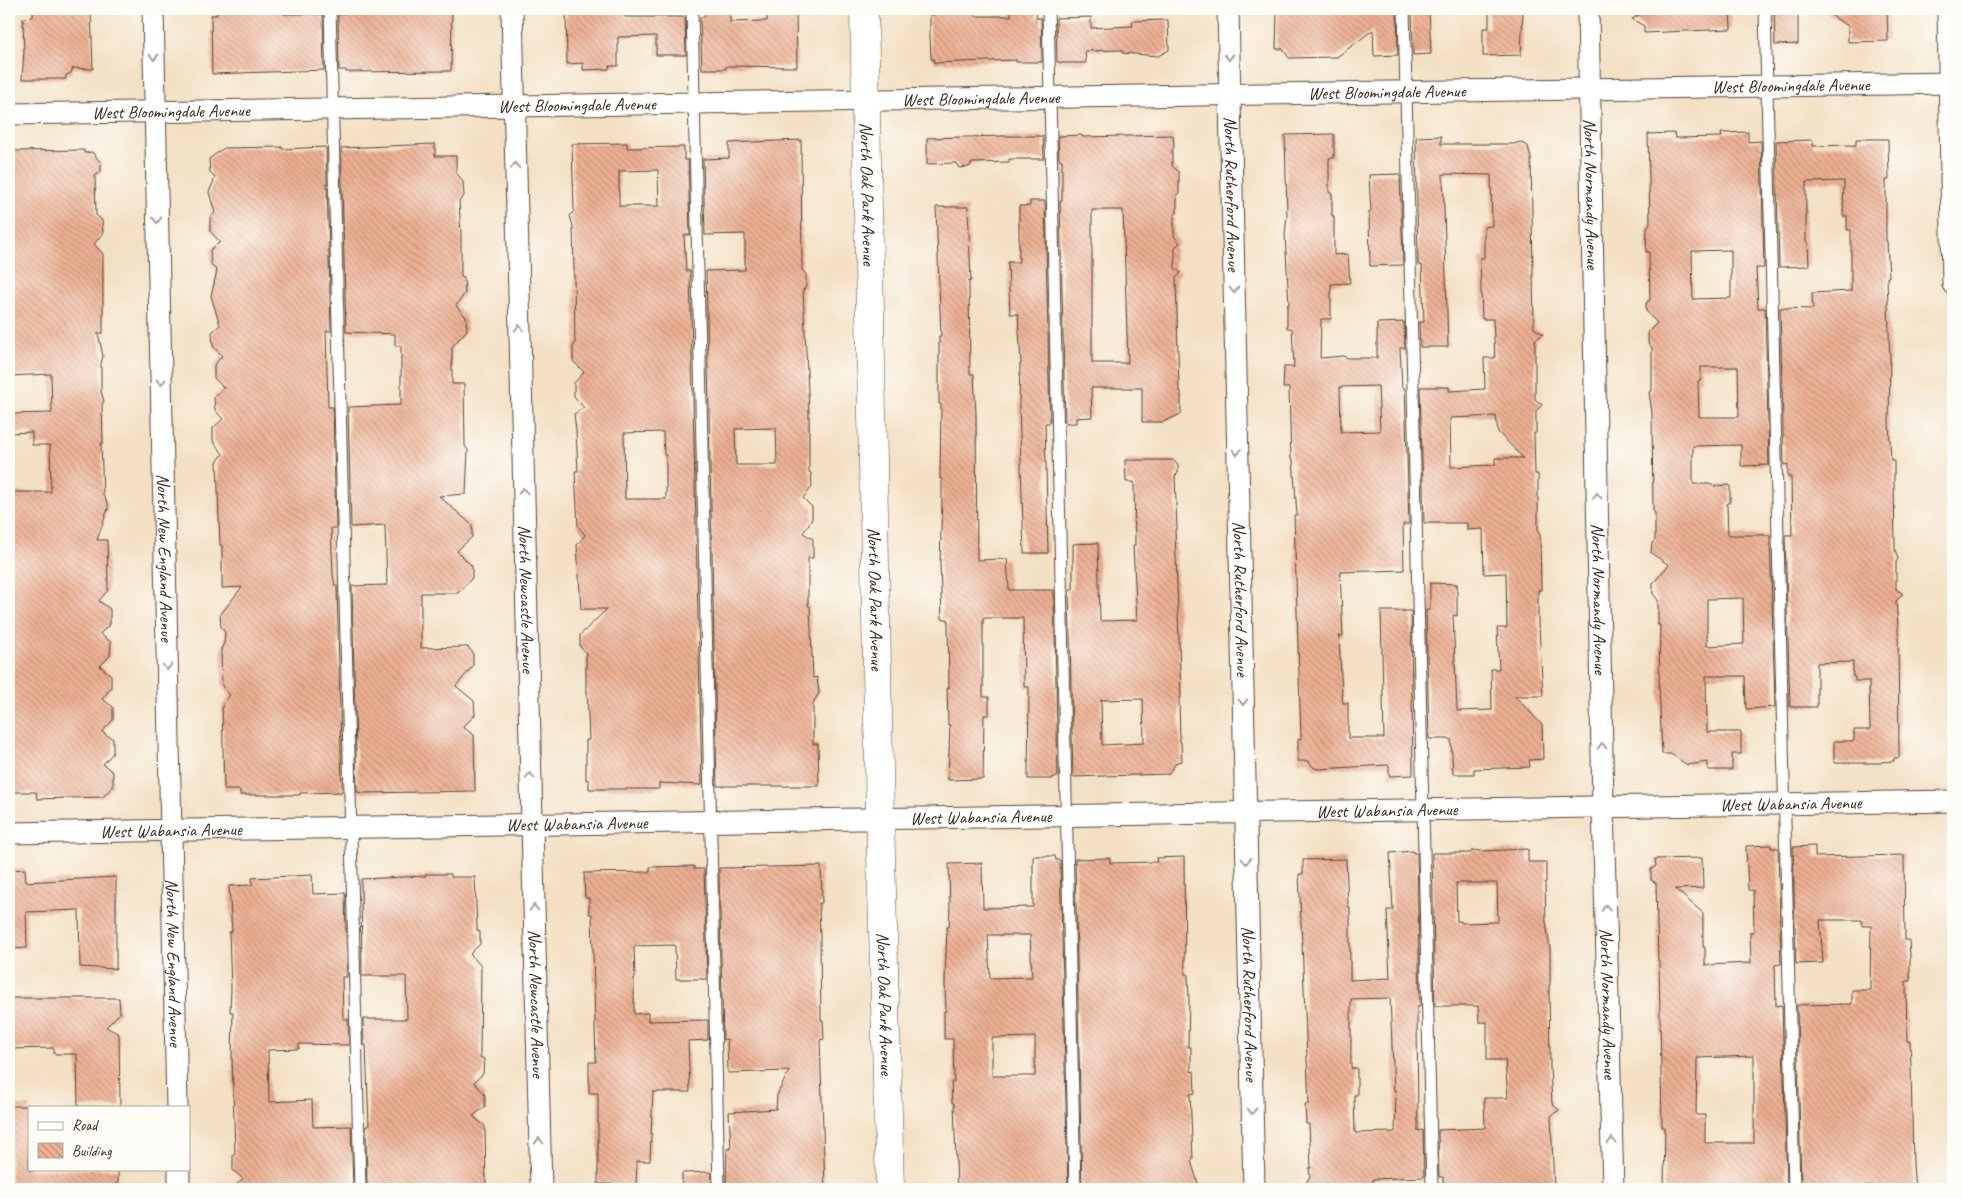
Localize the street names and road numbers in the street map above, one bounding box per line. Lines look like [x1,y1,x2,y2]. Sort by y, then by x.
street label: West Bloomingdale Avenue [1712,73,1871,98]
street label: West Bloomingdale Avenue [1308,80,1467,104]
street label: West Bloomingdale Avenue [902,86,1061,111]
street label: West Bloomingdale Avenue [498,93,657,117]
street label: West Bloomingdale Avenue [92,99,251,124]
street label: North Rutherford Avenue [1219,116,1245,273]
street label: North Normandy Avenue [1579,118,1604,271]
street label: North Oak Park Avenue [855,122,880,267]
street label: North New England Avenue [152,474,178,643]
street label: North Rutherford Avenue [1228,521,1254,678]
street label: North Normandy Avenue [1587,523,1612,676]
street label: North Newcastle Avenue [514,525,539,674]
street label: North Oak Park Avenue [863,527,888,672]
street label: West Wabansia Avenue [1720,791,1863,816]
street label: West Wabansia Avenue [1316,798,1459,822]
street label: West Wabansia Avenue [910,805,1053,829]
street label: West Wabansia Avenue [506,811,649,836]
street label: West Wabansia Avenue [100,818,243,842]
street label: North New England Avenue [161,879,187,1048]
street label: North Rutherford Avenue [1237,926,1263,1083]
street label: North Normandy Avenue [1595,928,1621,1081]
street label: North Newcastle Avenue [524,929,549,1079]
street label: North Oak Park Avenue [872,932,898,1077]

